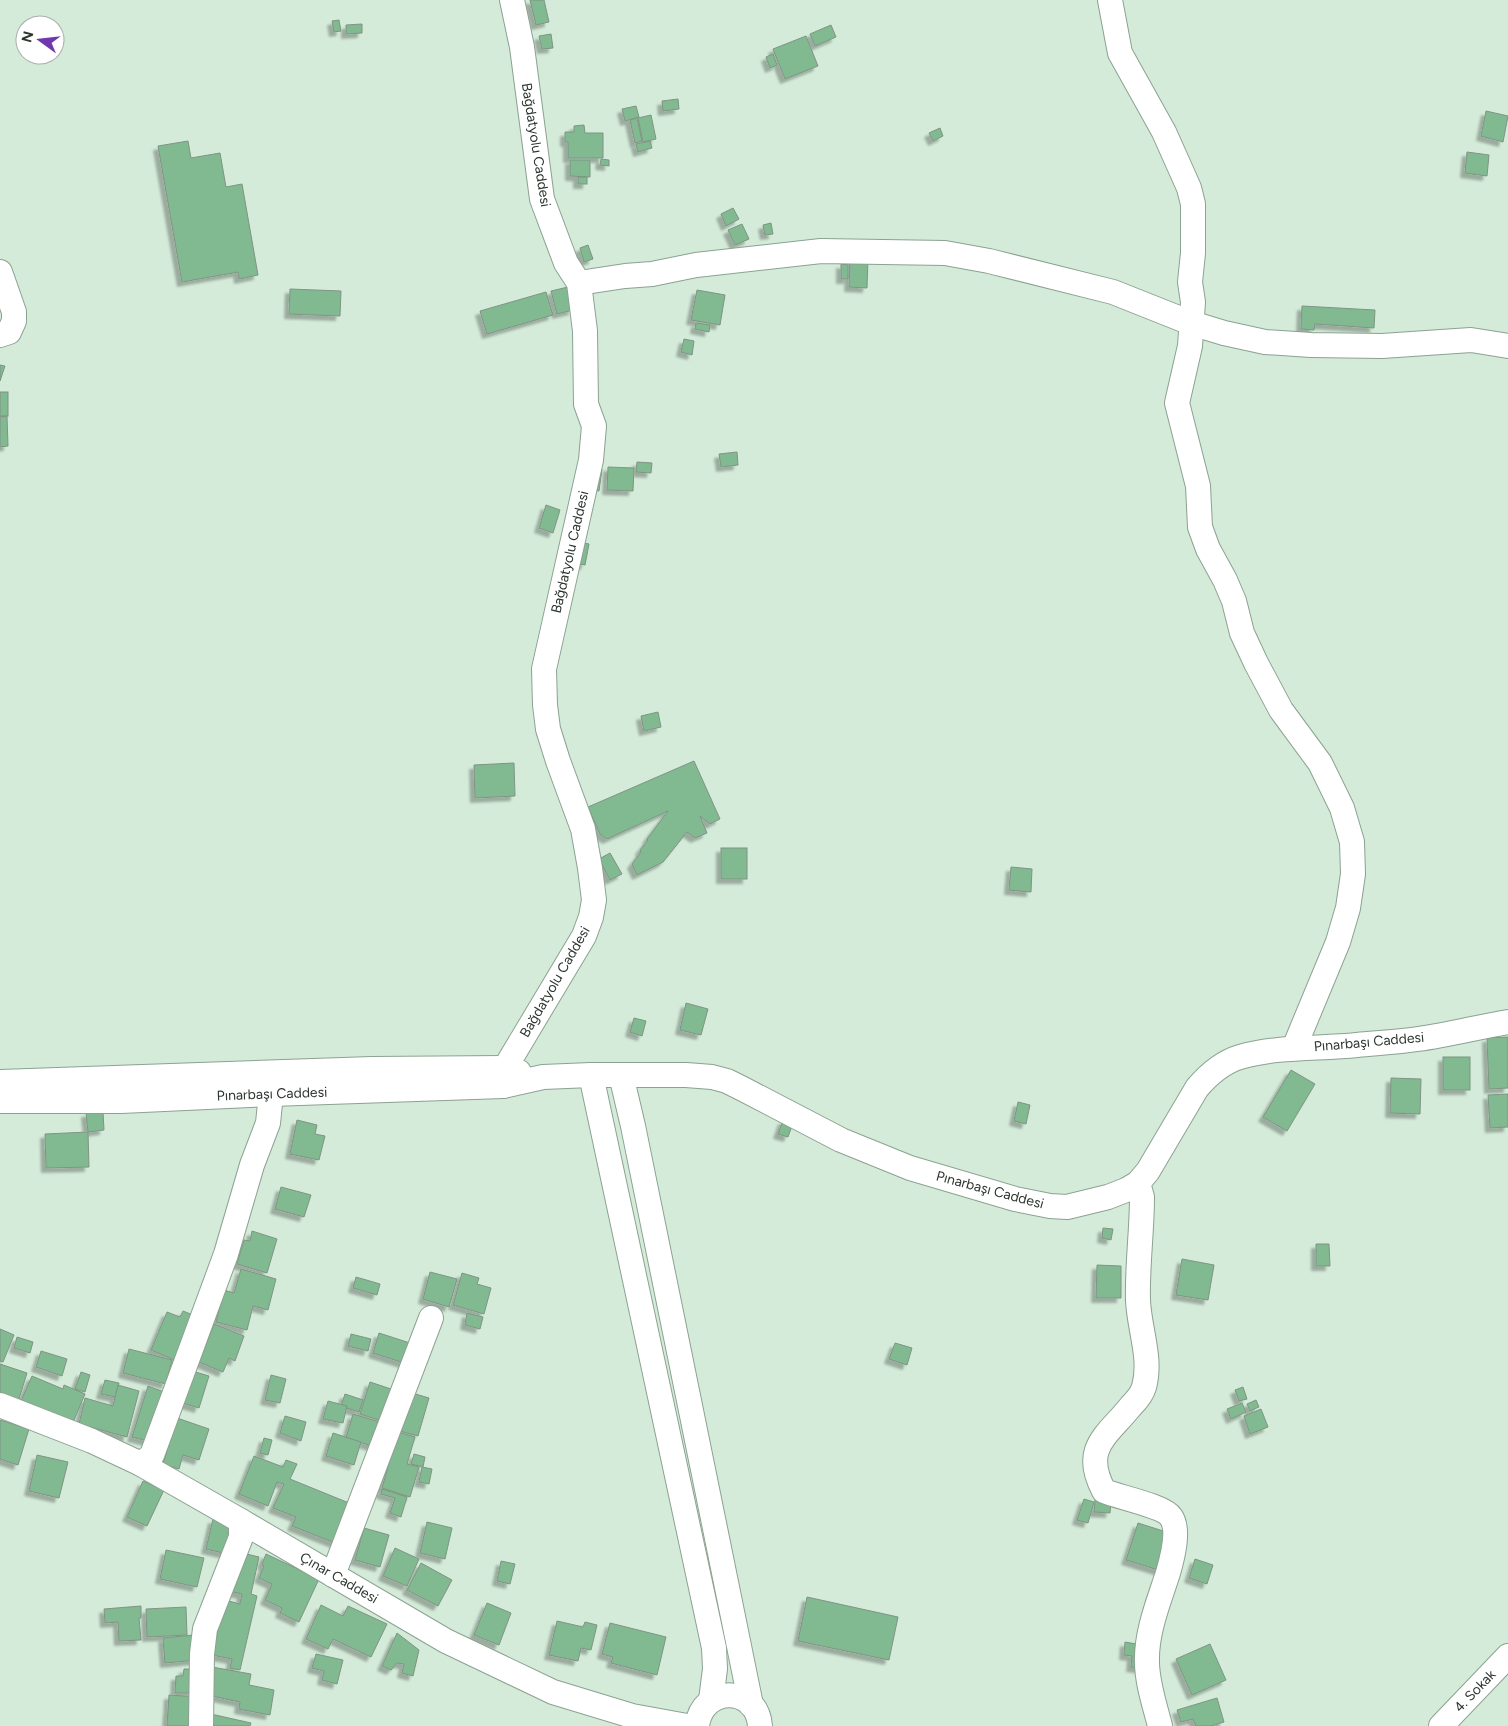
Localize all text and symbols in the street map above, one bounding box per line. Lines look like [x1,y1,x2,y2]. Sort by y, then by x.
north arrow [15,15,65,65]
text: N [18,29,38,44]
street label: Bağdatyolu Caddesi [518,82,554,208]
street label: Bağdatyolu Caddesi [548,489,592,615]
street label: Bağdatyolu Caddesi [516,924,594,1040]
street label: Pınarbaşı Caddesi [1313,1029,1425,1055]
street label: Pınarbaşı Caddesi [216,1084,328,1104]
street label: Pınarbaşı Caddesi [934,1167,1046,1213]
street label: Çınar Caddesi [297,1549,381,1607]
street label: 4. Sokak [1451,1666,1499,1716]

